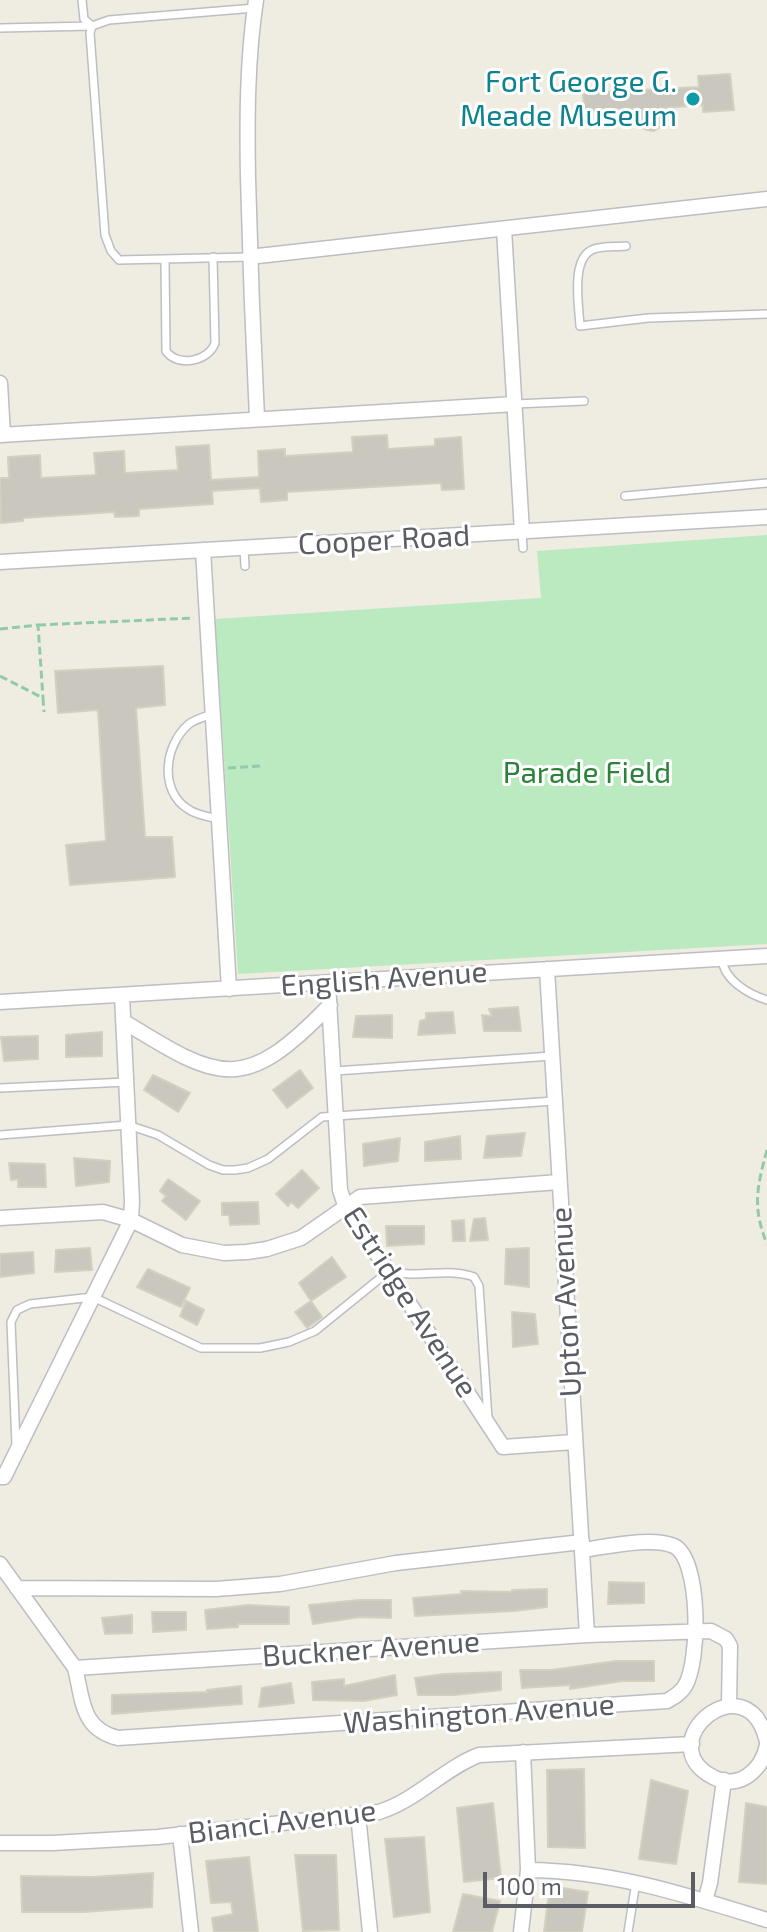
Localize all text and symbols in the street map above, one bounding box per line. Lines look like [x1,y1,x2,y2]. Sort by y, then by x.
place label: Fort George G. Meade Museum [460,64,677,134]
marker: Fort George G. Meade Museum [684,90,702,108]
street label: Cooper Road [297,518,471,562]
park label: Parade Field [503,755,671,791]
street label: English Avenue [279,954,489,1004]
street label: Estridge Avenue [335,1200,485,1404]
street label: Upton Avenue [543,1206,589,1398]
street label: Buckner Avenue [261,1623,481,1675]
street label: Washington Avenue [342,1687,616,1741]
street label: Bianci Avenue [186,1793,378,1851]
scale bar [487,1856,699,1906]
text: 100 m [497,1871,562,1900]

